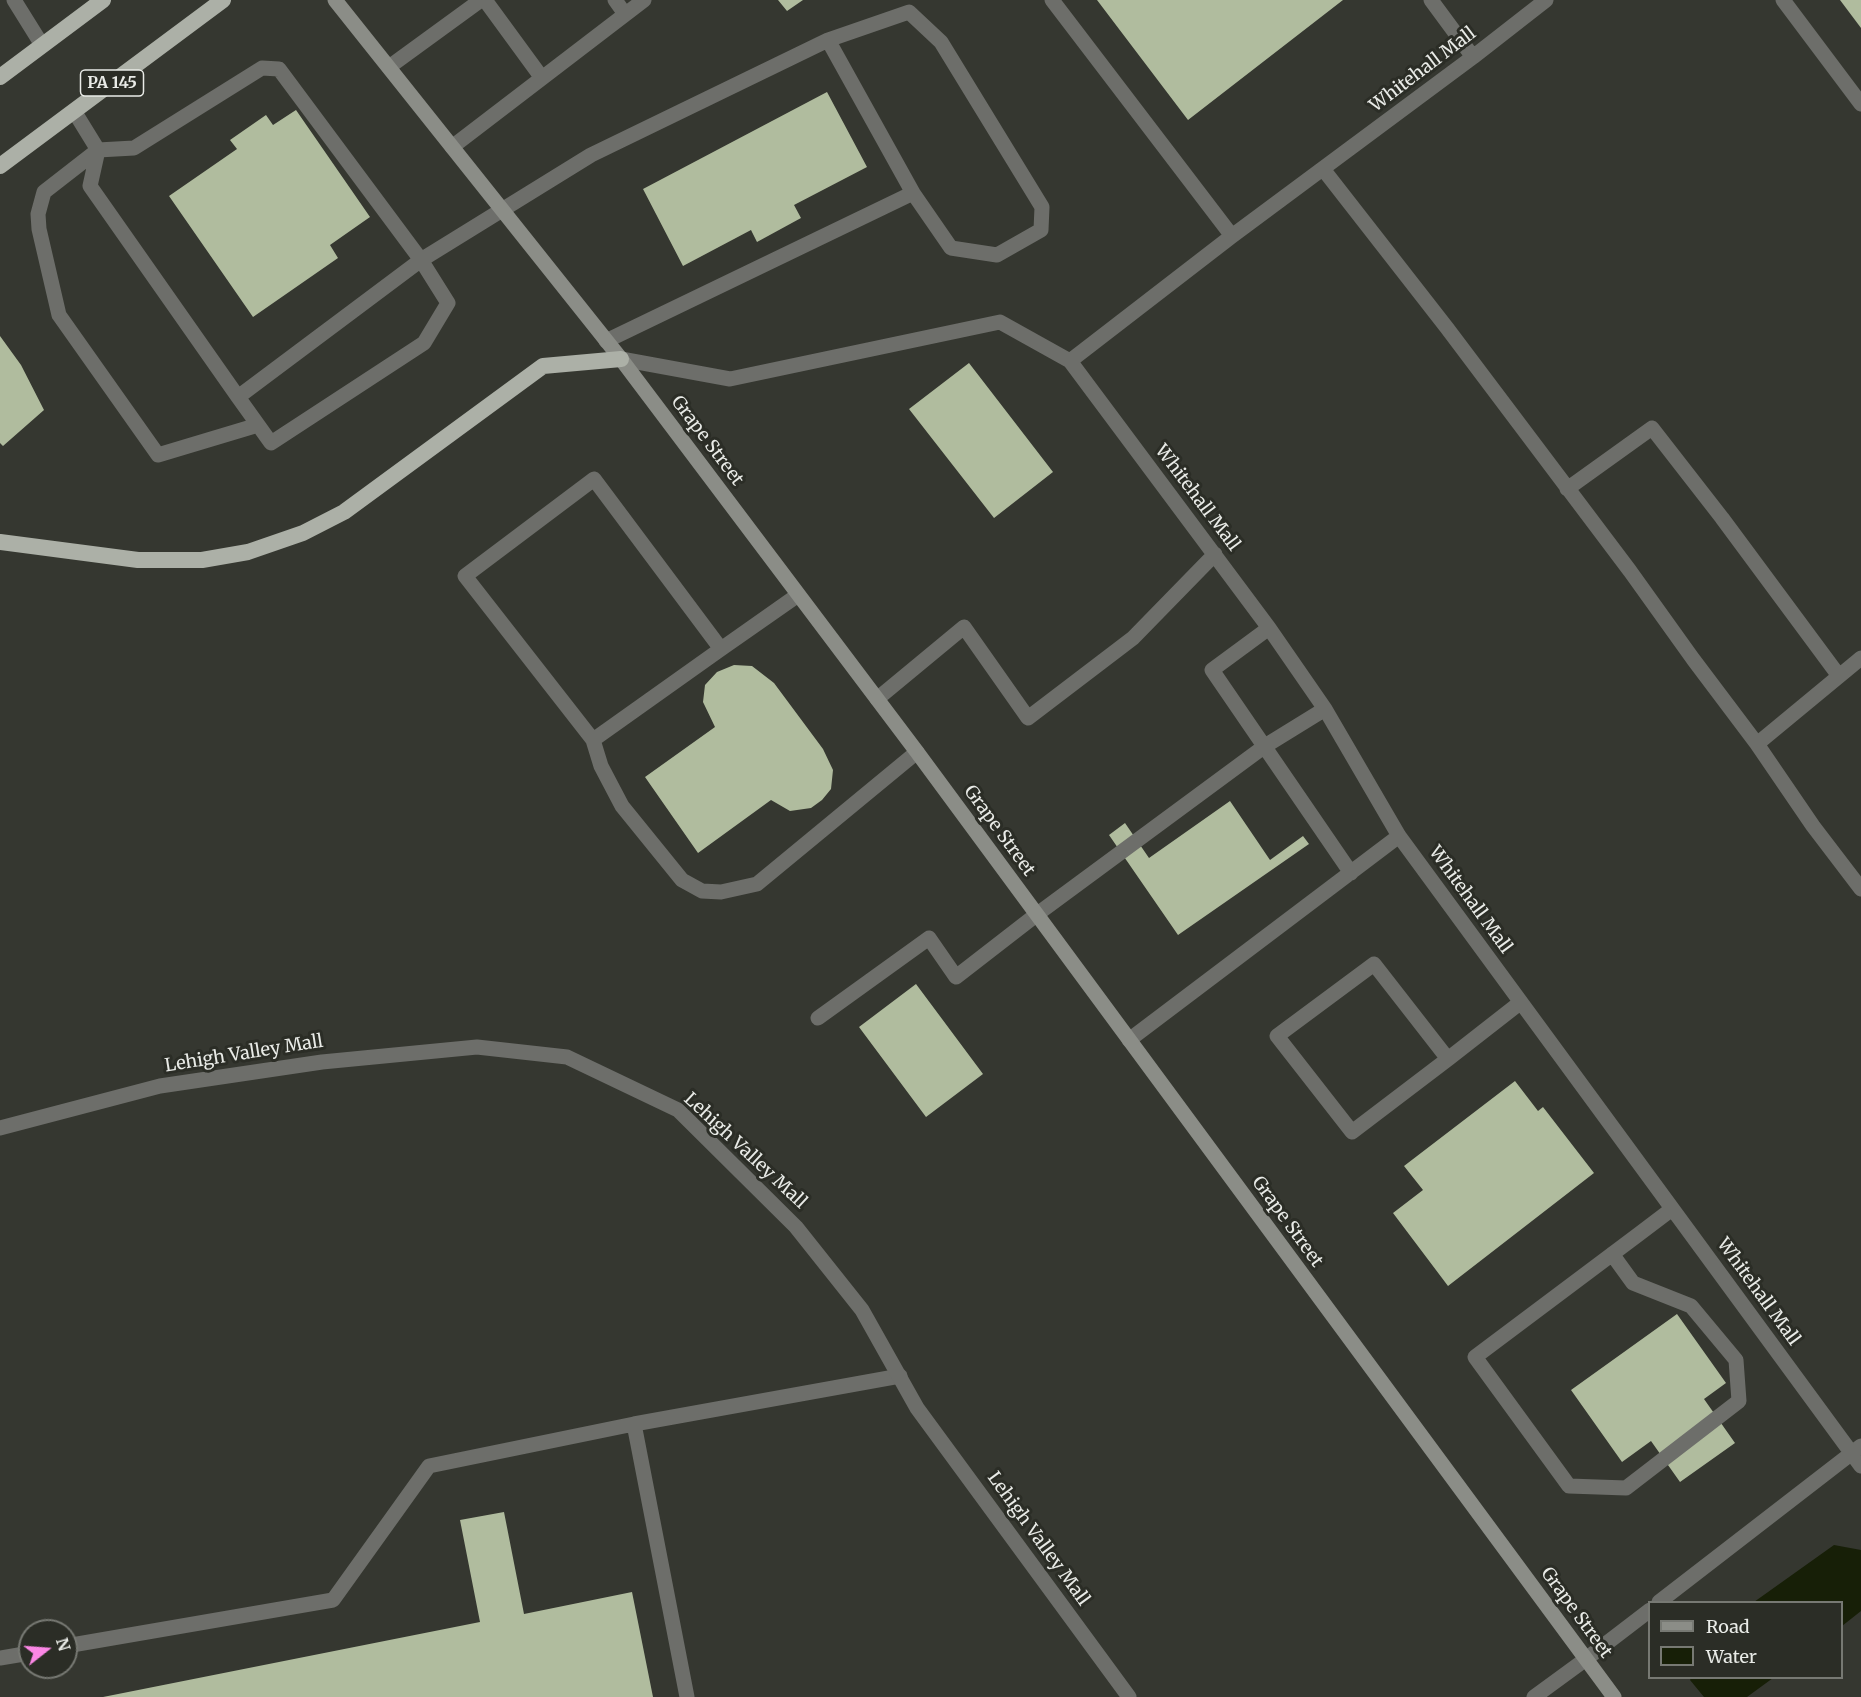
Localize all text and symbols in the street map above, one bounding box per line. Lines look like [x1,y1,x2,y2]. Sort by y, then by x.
street label: Whitehall Mall [1366,23,1480,117]
road number: PA 145 [80,70,144,96]
street label: Grape Street [666,392,748,490]
street label: Whitehall Mall [1150,441,1244,555]
street label: Grape Street [959,781,1039,881]
street label: Whitehall Mall [1424,842,1516,958]
street label: Lehigh Valley Mall [163,1031,325,1077]
street label: Lehigh Valley Mall [679,1089,811,1213]
street label: Grape Street [1247,1172,1327,1272]
street label: Whitehall Mall [1712,1234,1804,1350]
street label: Lehigh Valley Mall [982,1468,1094,1610]
street label: Grape Street [1536,1563,1616,1663]
legend [1648,1601,1843,1679]
text: Road [1706,1615,1750,1638]
north arrow [18,1619,78,1679]
text: N [52,1635,75,1653]
text: Water [1706,1645,1757,1668]

